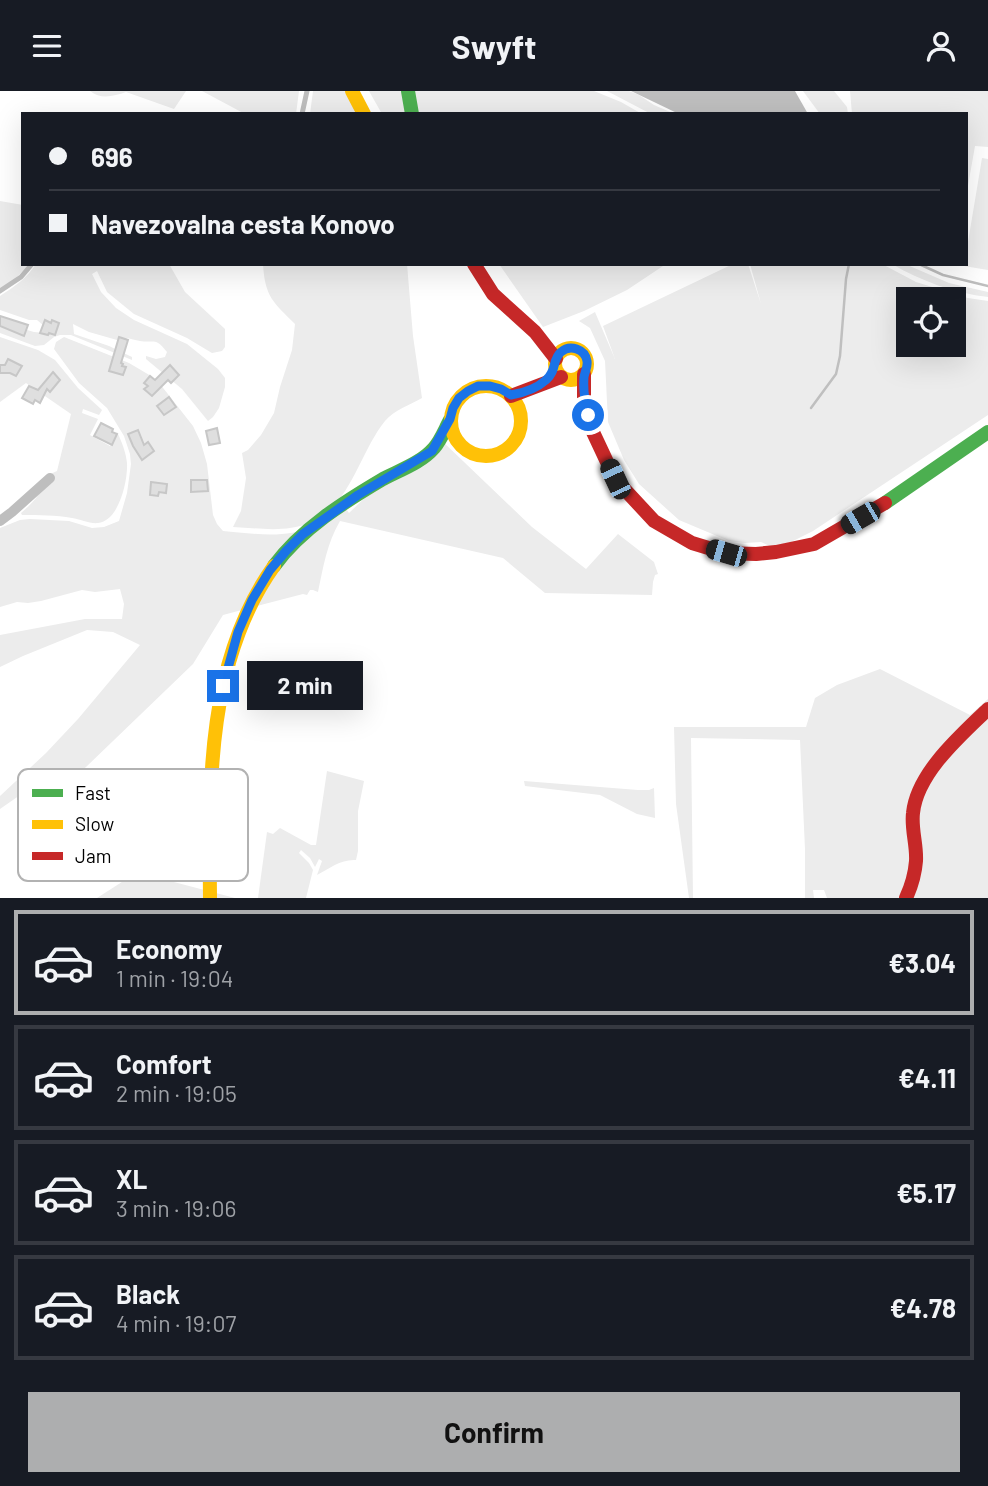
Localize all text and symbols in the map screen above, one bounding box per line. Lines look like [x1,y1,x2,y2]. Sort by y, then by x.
icon: menu [28,27,66,65]
text: Swyft [452,27,536,65]
icon: person [922,27,960,65]
text: 696 [91,141,133,172]
text: Navezovalna cesta Konovo [91,208,395,239]
map controls [896,287,966,357]
button: locate [896,287,966,357]
route start [572,399,604,431]
car [597,456,634,502]
car [837,498,884,538]
car [703,537,750,569]
callout: 2 min [248,661,363,711]
route end [207,670,239,702]
text: 2 min [277,671,333,699]
legend [18,769,248,881]
text: Fast [75,781,111,804]
text: Slow [75,812,114,835]
text: Jam [75,844,111,867]
icon: car [32,931,95,994]
text: Economy [116,933,222,964]
text: €3.04 [889,947,956,978]
text: 1 min · 19:04 [116,964,233,992]
icon: car [32,1046,95,1109]
text: Comfort [116,1048,212,1079]
text: €4.11 [898,1062,956,1093]
text: 2 min · 19:05 [116,1079,237,1107]
icon: car [32,1161,95,1224]
text: XL [116,1163,147,1194]
text: €5.17 [896,1177,956,1208]
text: 3 min · 19:06 [116,1194,236,1222]
icon: car [32,1276,95,1339]
text: Black [116,1278,180,1309]
text: €4.78 [890,1292,956,1323]
text: 4 min · 19:07 [116,1309,236,1337]
button: Confirm [28,1392,960,1472]

